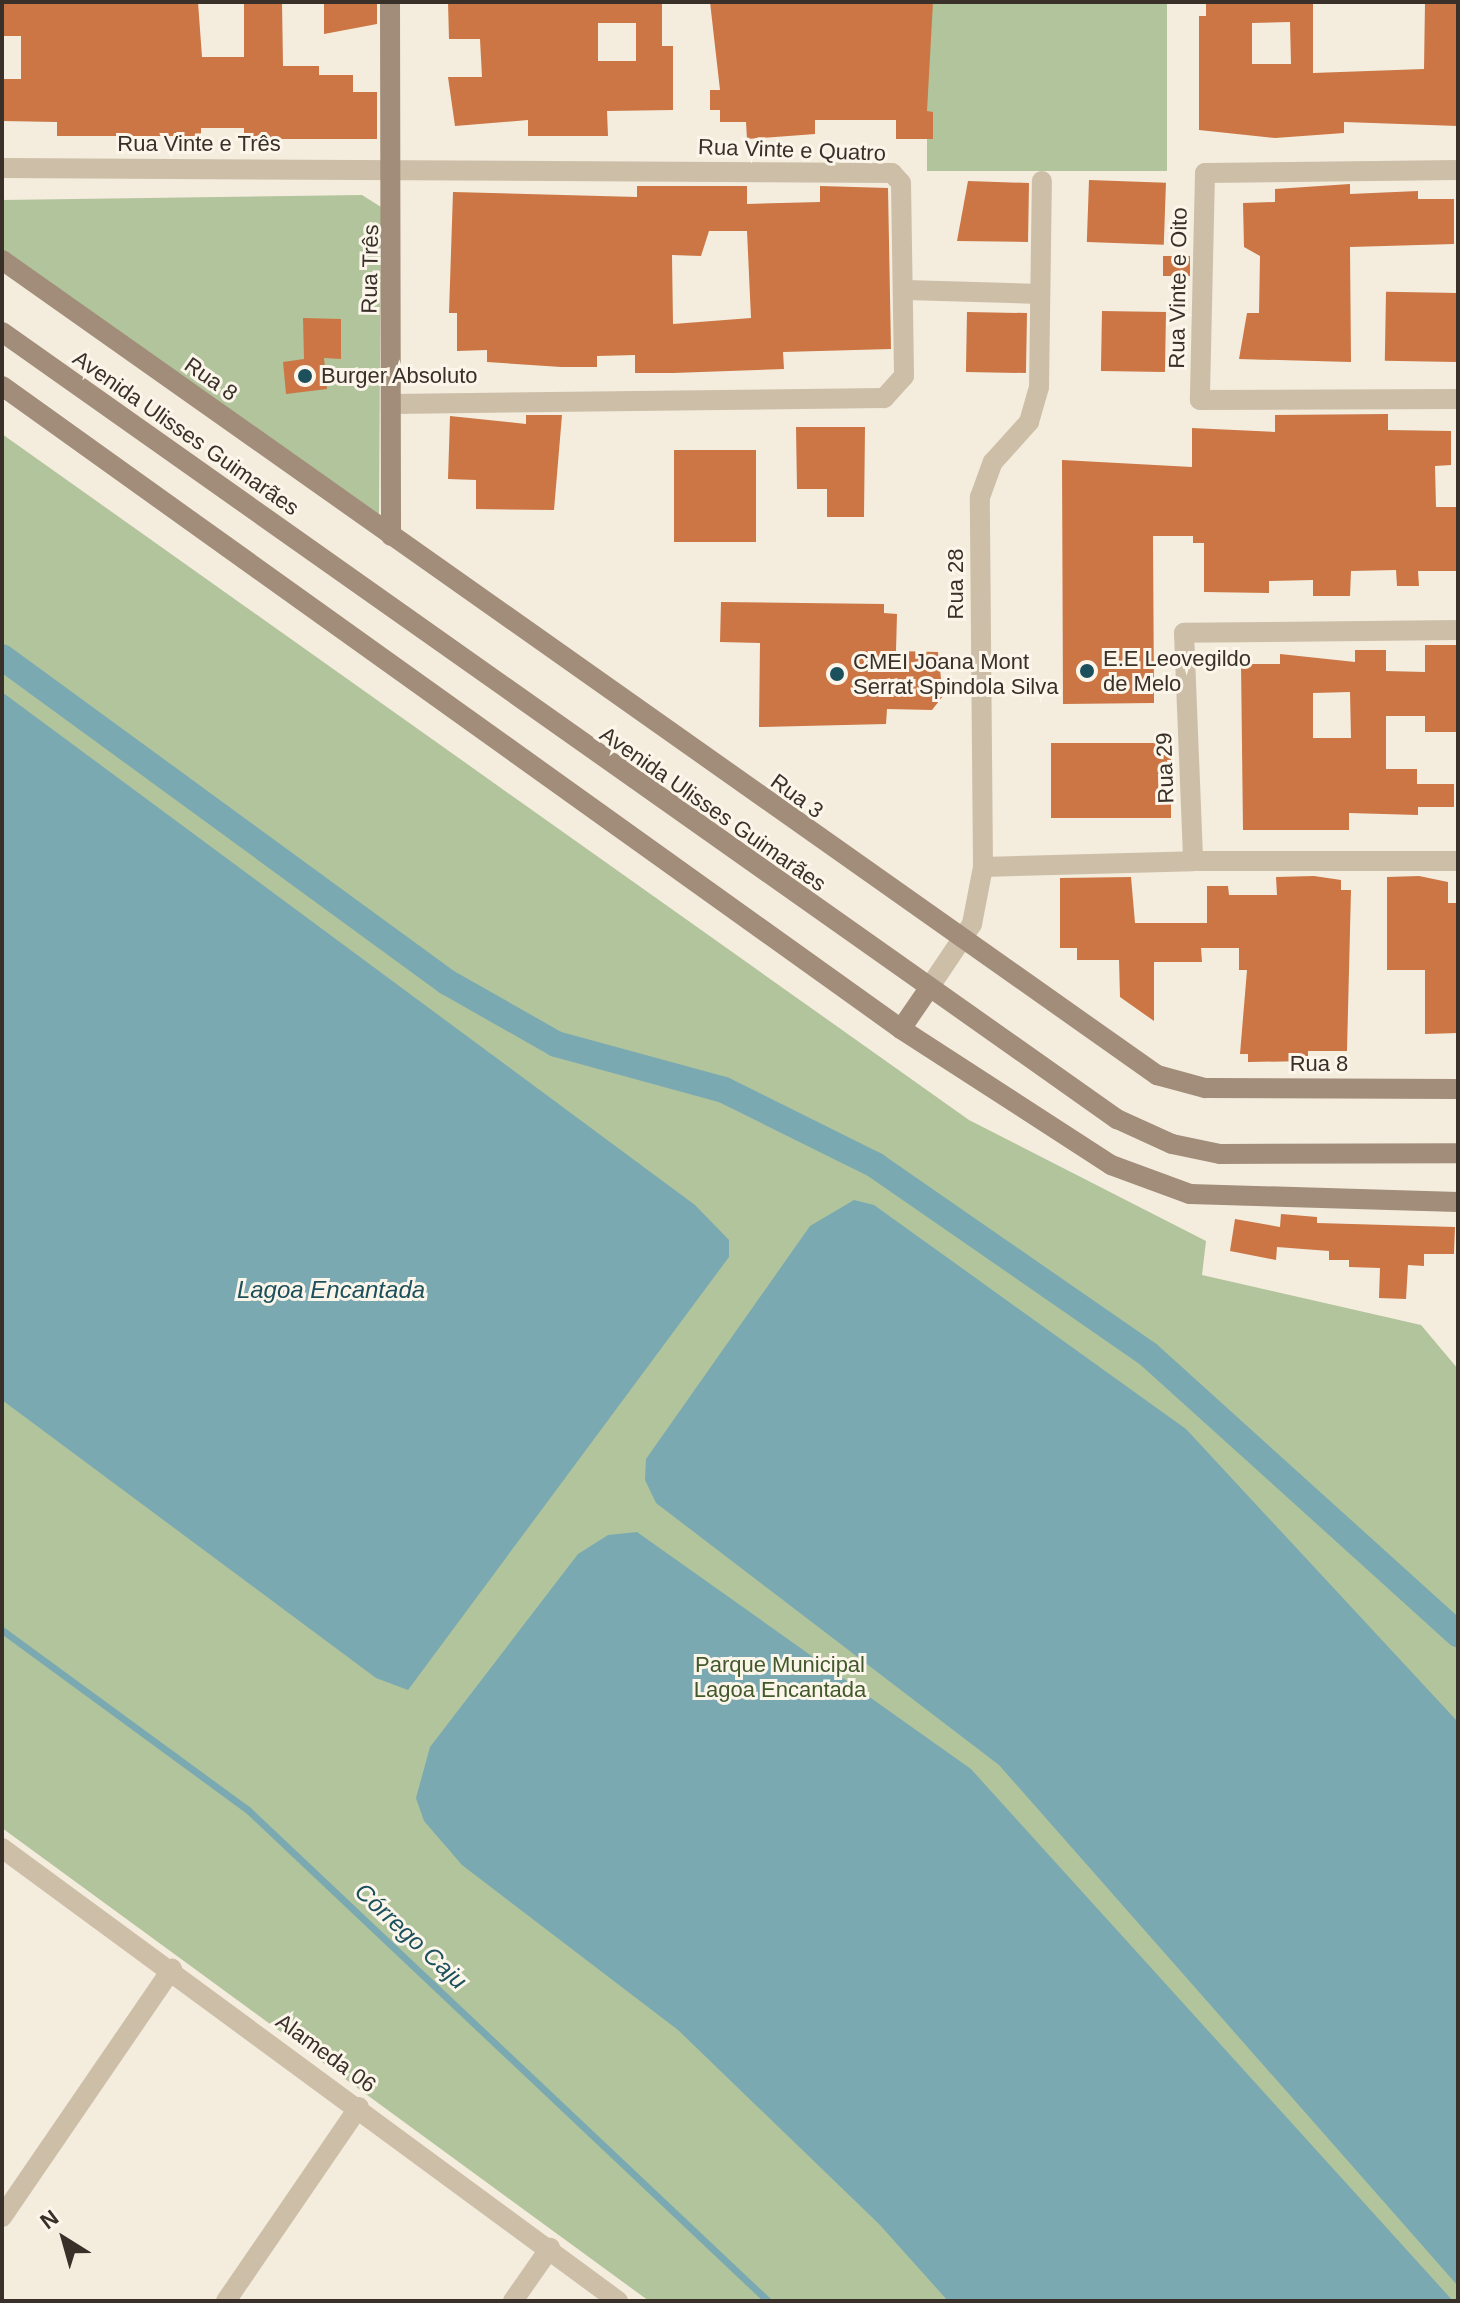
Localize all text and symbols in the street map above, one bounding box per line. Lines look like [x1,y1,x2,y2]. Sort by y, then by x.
street label: Rua Vinte e Três [117,131,281,157]
street label: Rua Vinte e Quatro [698,134,886,166]
street label: Rua Vinte e Oito [1163,207,1193,369]
street label: Rua Três [356,224,384,314]
street label: Avenida Ulisses Guimarães [68,345,304,521]
street label: Rua 8 [179,351,243,407]
place label: Burger Absoluto [321,363,479,389]
marker: Burger Absoluto [296,367,314,385]
street label: Rua 28 [943,549,969,619]
place label: E.E Leovegildo de Melo [1103,645,1251,696]
place label: CMEI Joana Mont Serrat Spindola Silva [853,648,1058,700]
marker: E.E Leovegildo de Melo [1078,662,1096,680]
marker: CMEI Joana Mont Serrat Spindola Silva [828,665,846,683]
street label: Avenida Ulisses Guimarães [595,721,831,897]
street label: Rua 29 [1151,732,1179,804]
street label: Rua 3 [765,768,829,824]
street label: Rua 8 [1290,1051,1348,1077]
water label: Lagoa Encantada [237,1276,425,1304]
park label: Parque Municipal Lagoa Encantada [694,1651,866,1702]
water label: Córrego Caju [349,1877,473,1995]
street label: Alameda 06 [271,2008,381,2098]
north arrow [24,2199,104,2279]
text: N [35,2205,63,2234]

